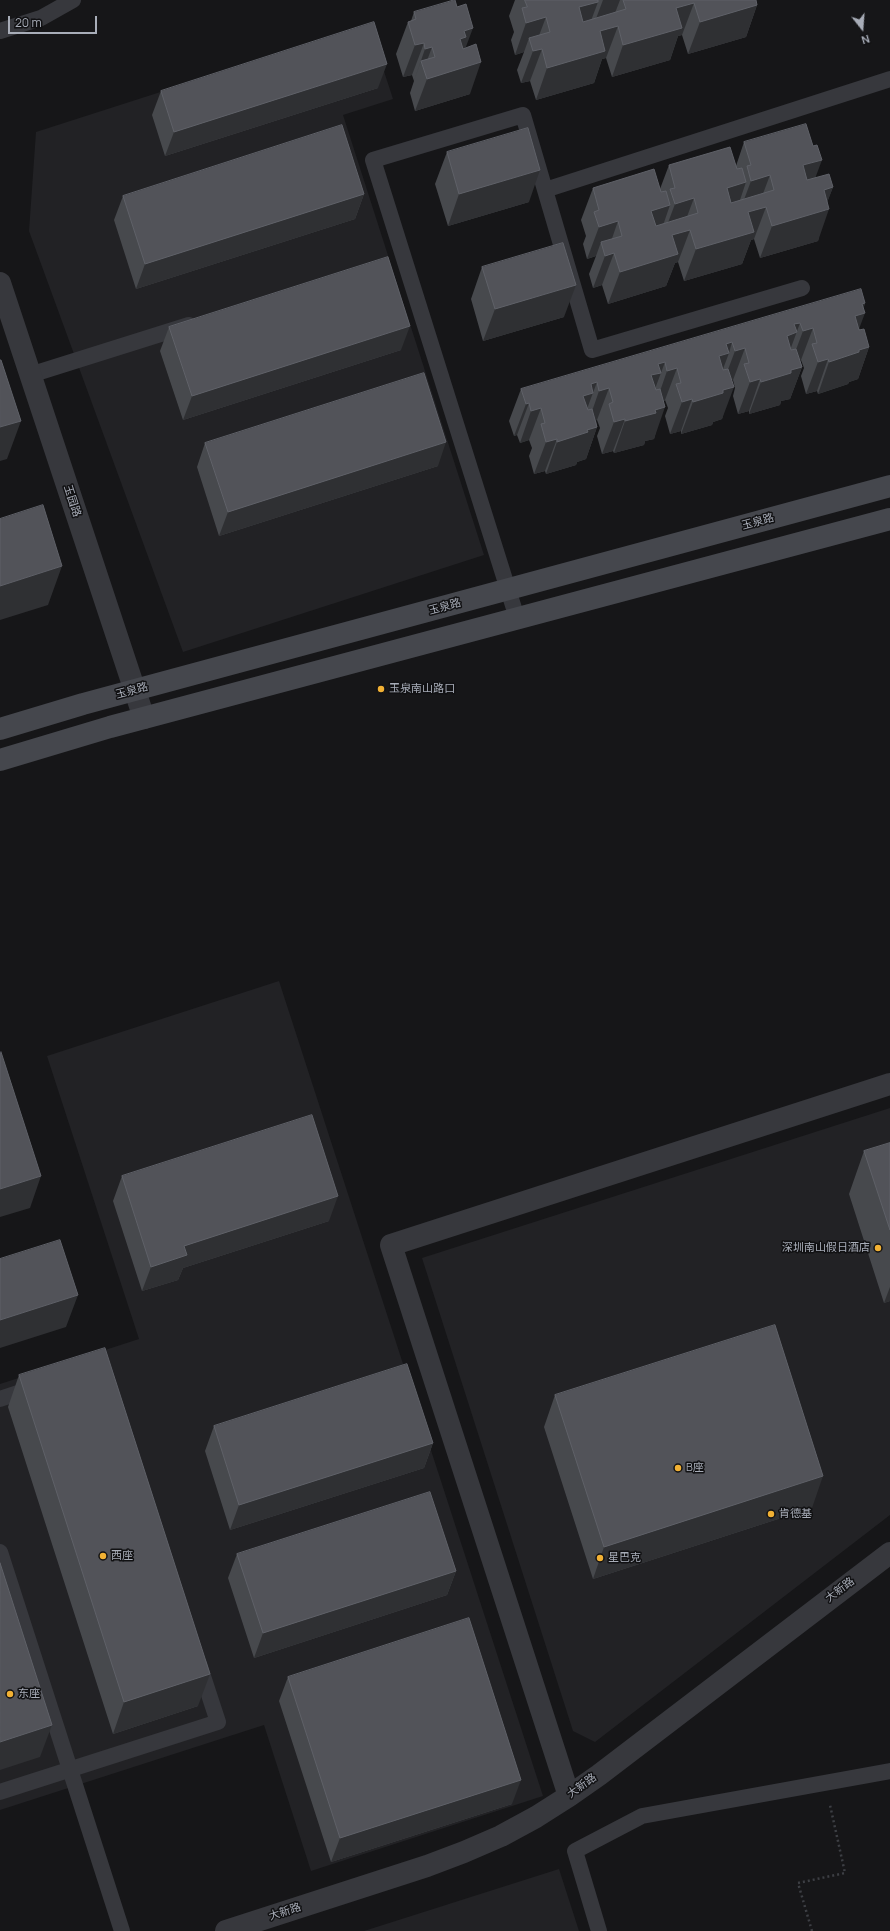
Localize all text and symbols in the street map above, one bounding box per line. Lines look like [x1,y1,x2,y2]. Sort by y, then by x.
scale bar [10,8,99,34]
north arrow [842,8,882,48]
text: 20 m [15,14,42,31]
text: N [860,32,872,48]
street label: 玉园路 [61,483,83,519]
street label: 玉泉路 [740,511,776,533]
street label: 玉泉路 [427,596,463,618]
street label: 玉泉路 [114,680,150,702]
place label: 玉泉南山路口 [389,682,455,696]
marker: 玉泉南山路口 [376,684,386,694]
place label: 深圳南山假日酒店 [782,1241,870,1255]
marker: 深圳南山假日酒店 [873,1243,883,1253]
place label: B座 [686,1461,704,1475]
marker: B座 [673,1463,683,1473]
place label: 肯德基 [779,1507,812,1521]
marker: 肯德基 [766,1509,776,1519]
place label: 西座 [111,1549,133,1563]
marker: 西座 [98,1551,108,1561]
place label: 星巴克 [608,1551,641,1565]
marker: 星巴克 [595,1553,605,1563]
street label: 大新路 [823,1575,857,1605]
place label: 东座 [18,1687,40,1701]
marker: 东座 [5,1689,15,1699]
street label: 大新路 [565,1771,599,1801]
street label: 大新路 [267,1901,303,1923]

